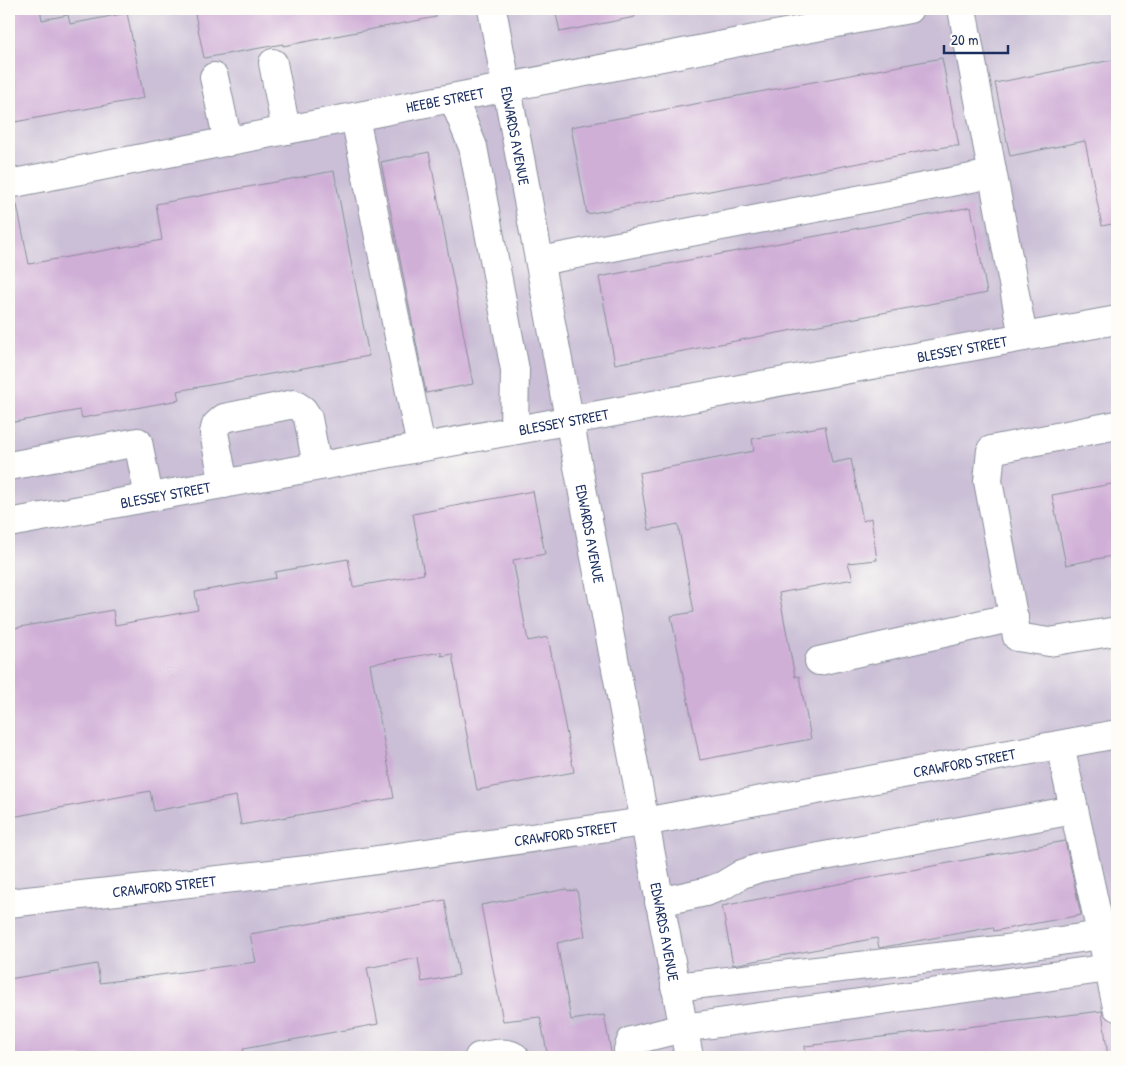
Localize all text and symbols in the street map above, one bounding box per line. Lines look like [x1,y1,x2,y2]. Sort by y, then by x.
scale bar [944,22,1007,54]
text: 20 m [951,29,978,50]
street label: HEEBE STREET [404,81,487,117]
street label: EDWARDS AVENUE [496,85,535,187]
street label: BLESSEY STREET [915,330,1010,367]
street label: BLESSEY STREET [517,403,612,440]
street label: BLESSEY STREET [119,476,213,513]
street label: EDWARDS AVENUE [571,483,610,585]
street label: CRAWFORD STREET [911,742,1018,782]
street label: CRAWFORD STREET [513,815,620,851]
street label: CRAWFORD STREET [111,870,218,902]
street label: EDWARDS AVENUE [646,881,685,983]

